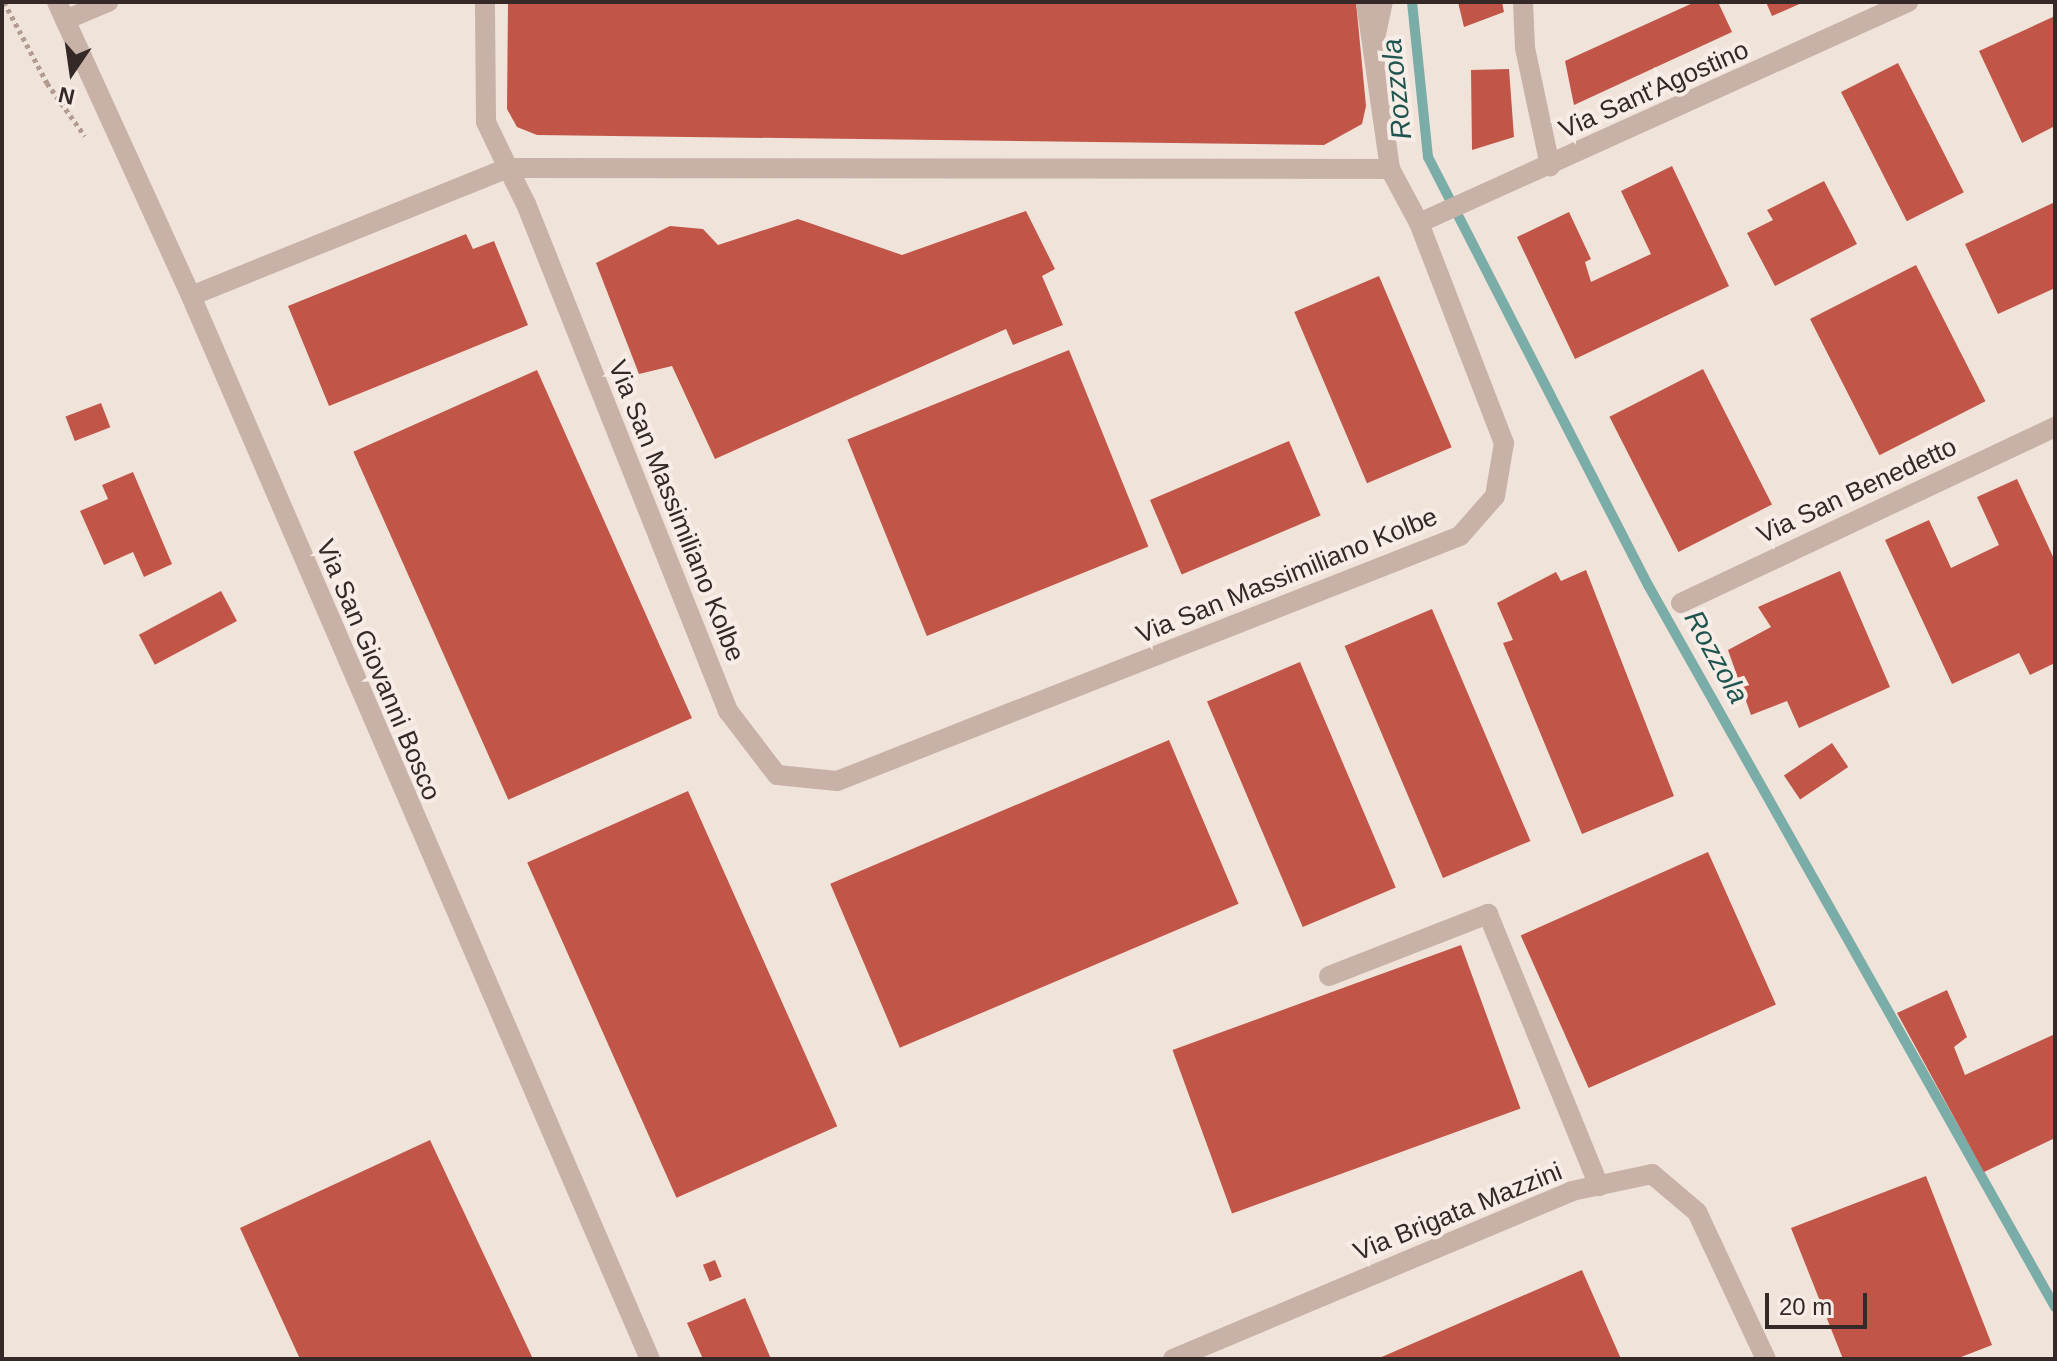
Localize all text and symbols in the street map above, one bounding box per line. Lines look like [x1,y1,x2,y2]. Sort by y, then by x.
north arrow [32,32,112,112]
street label: Via Sant'Agostino [1554,34,1754,146]
water label: Rozzola [1375,37,1419,141]
text: N [56,82,77,110]
street label: Via San Massimiliano Kolbe [601,356,751,666]
street label: Via San Benedetto [1752,431,1962,551]
street label: Via San Massimiliano Kolbe [1132,501,1442,651]
street label: Via San Giovanni Bosco [309,535,447,805]
water label: Rozzola [1677,605,1755,709]
street label: Via Brigata Mazzini [1349,1156,1567,1268]
scale bar [1769,1277,1871,1327]
text: 20 m [1779,1293,1832,1320]

